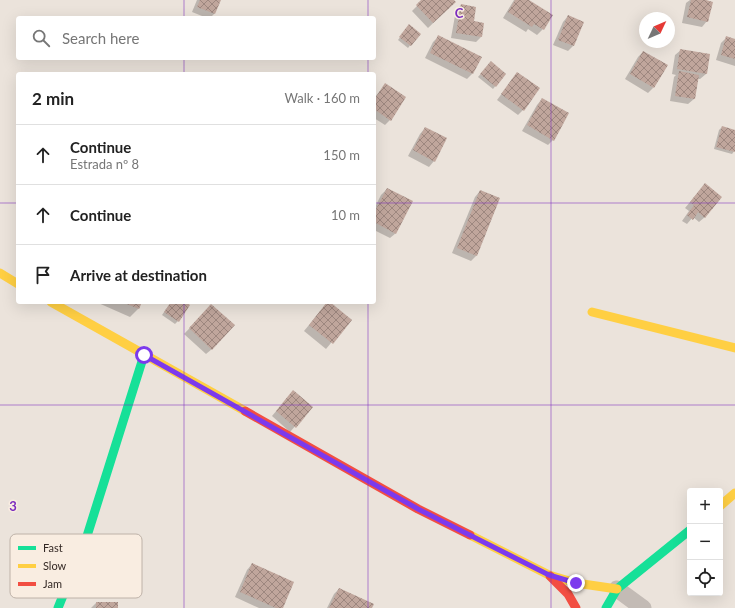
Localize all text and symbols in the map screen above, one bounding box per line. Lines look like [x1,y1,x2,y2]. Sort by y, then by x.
text: C [455,5,464,21]
north arrow [639,12,675,48]
search box [16,16,376,60]
icon: search [30,27,52,49]
text: Search here [62,29,139,47]
text: 2 min [32,88,74,109]
text: Walk · 160 m [284,90,360,106]
text: Continue [70,138,131,156]
icon: ahead [32,144,54,166]
text: 150 m [323,147,360,163]
text: Estrada nº 8 [70,156,139,172]
icon: ahead [32,204,54,226]
text: Continue [70,206,131,224]
text: 10 m [331,207,360,223]
icon: arrive [32,264,54,286]
text: Arrive at destination [70,266,207,284]
route start [135,346,153,364]
map controls [687,488,723,596]
button: + [687,488,723,524]
text: 3 [9,498,17,514]
button: − [687,524,723,560]
legend [10,534,142,598]
text: Fast [43,541,63,554]
text: Slow [43,559,67,572]
button: locate [687,560,723,596]
route end [567,574,585,592]
text: Jam [43,577,62,590]

